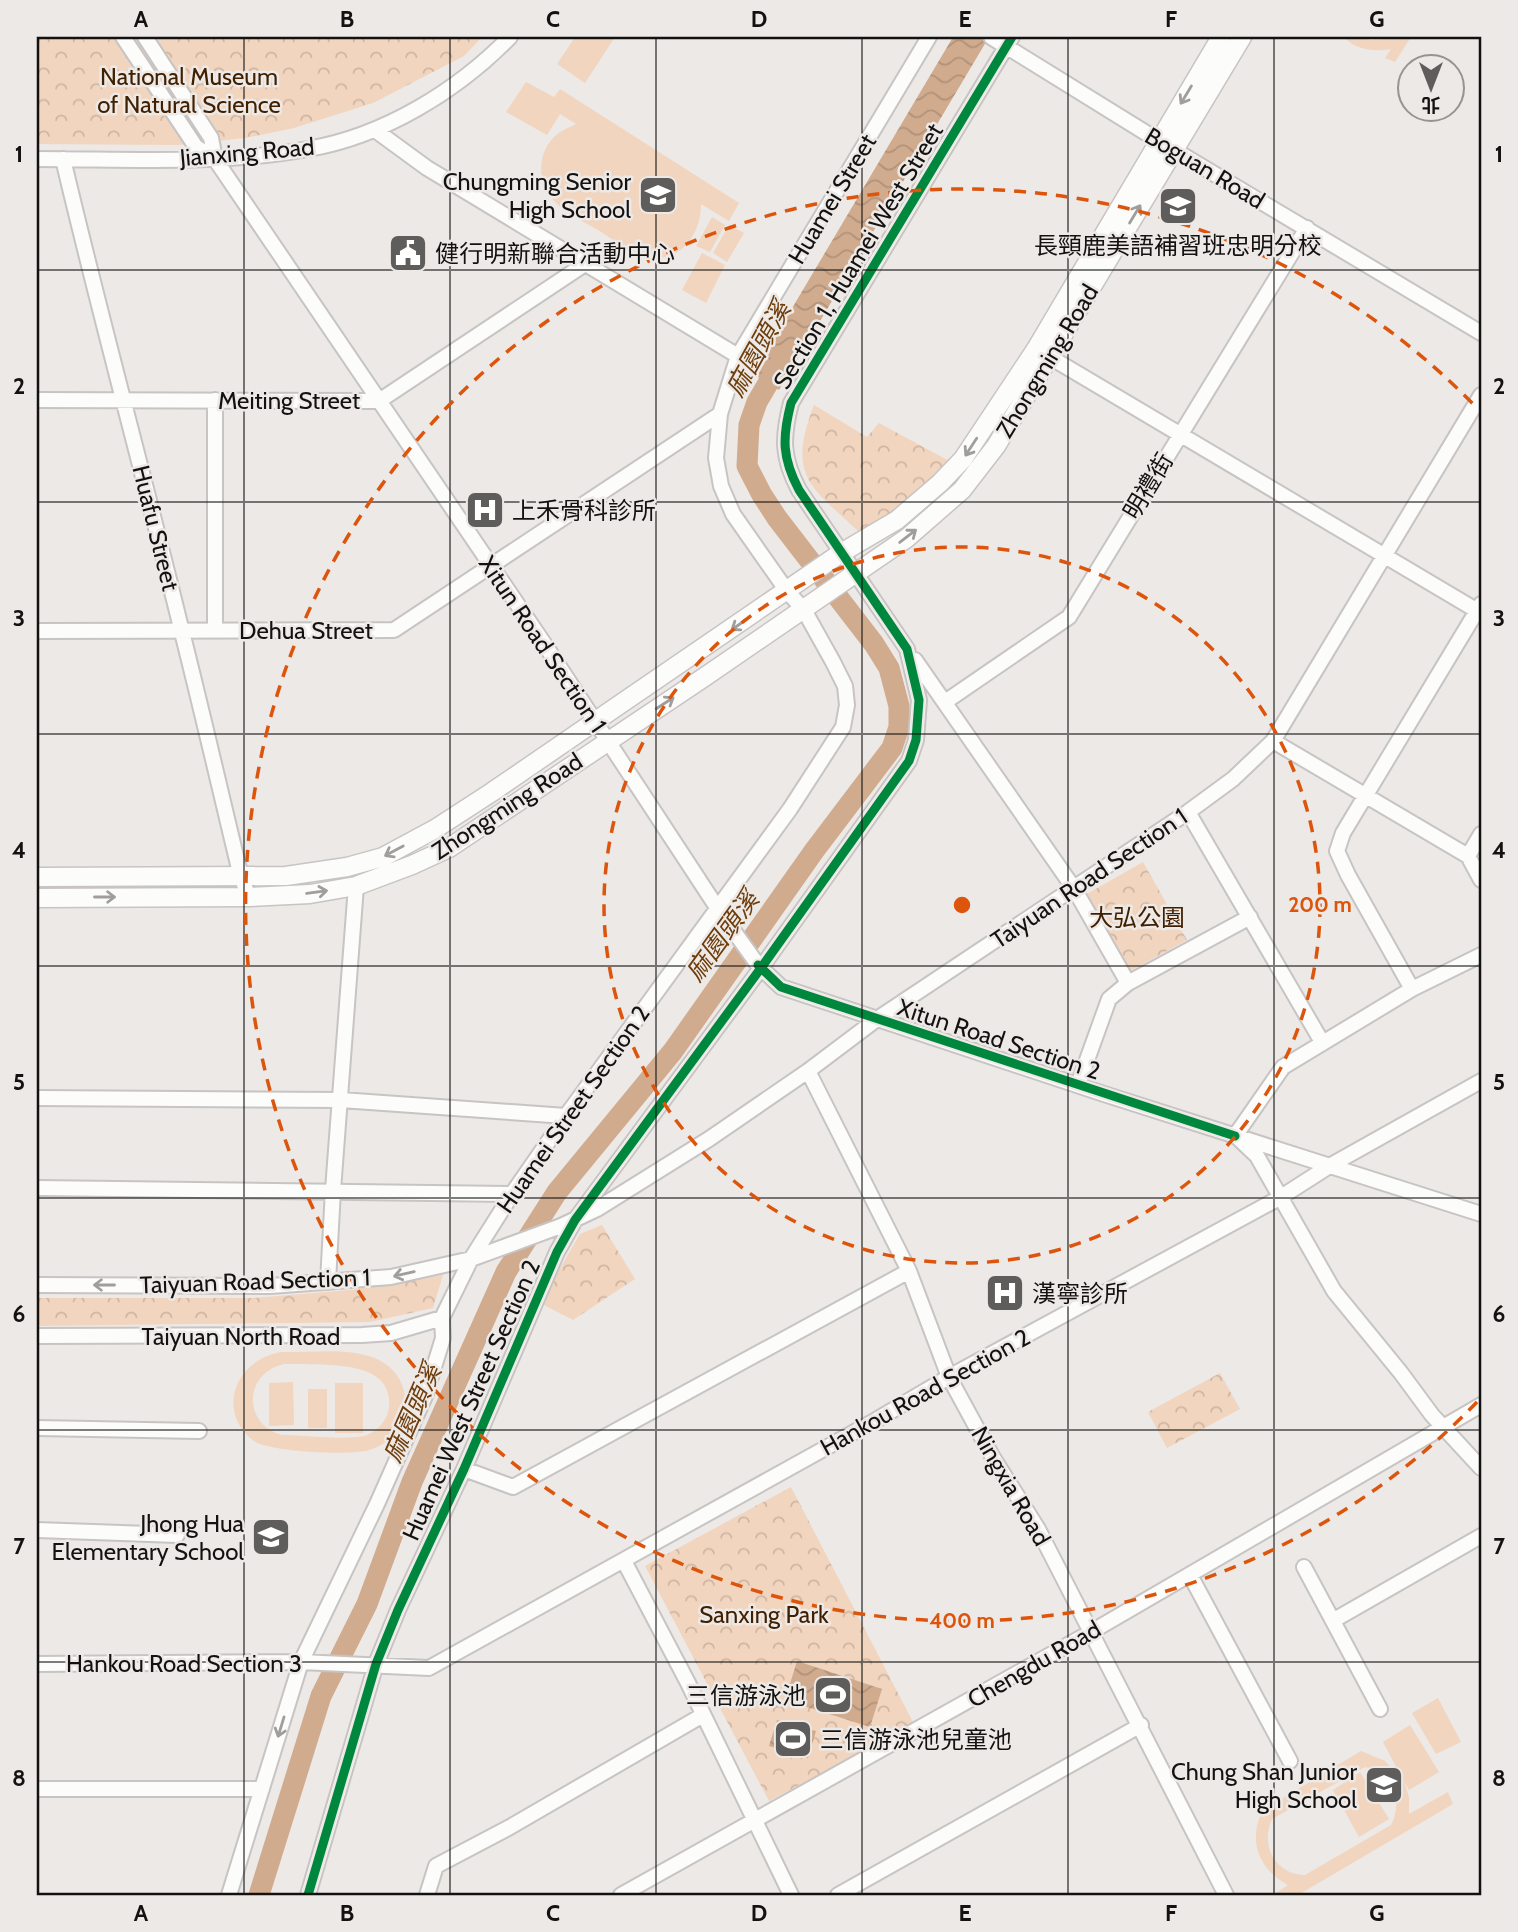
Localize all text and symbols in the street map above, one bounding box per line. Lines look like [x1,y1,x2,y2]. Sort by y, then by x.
text: A [134,5,149,33]
text: B [340,5,354,33]
text: C [546,5,560,33]
text: D [751,5,767,33]
text: E [958,5,972,33]
text: F [1165,5,1177,33]
text: G [1369,5,1385,33]
north arrow [1396,52,1466,122]
park label: National Museum of Natural Science [97,62,281,119]
one-way arrow [1179,85,1193,105]
text: 北 [1421,93,1441,116]
street label: Section 1, Huamei West Street [767,118,949,394]
street label: Boguan Road [1140,121,1270,215]
street label: Huamei Street [782,129,882,269]
street label: Jianxing Road [177,132,316,172]
text: 1 [15,140,23,168]
text: 1 [1495,140,1503,168]
place label: Chungming Senior High School [443,167,631,224]
school or university icon: Chungming Senior High School [637,174,679,216]
school or university icon: 長頸鹿美語補習班忠明分校 [1157,185,1199,227]
one-way arrow [1129,204,1143,224]
place label: 長頸鹿美語補習班忠明分校 [1034,231,1322,260]
public building icon: 健行明新聯合活動中心 [387,232,429,274]
place label: 健行明新聯合活動中心 [435,239,675,268]
street label: Zhongming Road [990,279,1104,443]
water label: 麻園頭溪 [719,292,799,402]
text: 2 [13,372,25,400]
text: 2 [1493,372,1505,400]
street label: Meiting Street [218,386,360,415]
one-way arrow [964,437,979,456]
street label: 明禮街 [1117,448,1179,524]
street label: Huafu Street [126,462,186,594]
hospital icon: 上禾骨科診所 [464,489,506,531]
place label: 上禾骨科診所 [512,496,656,525]
one-way arrow [898,529,917,544]
street label: Xitun Road Section 1 [473,550,613,738]
text: 3 [13,604,25,632]
text: 3 [1493,604,1505,632]
street label: Dehua Street [239,616,373,645]
one-way arrow [731,617,750,631]
one-way arrow [655,696,674,711]
street label: Zhongming Road [426,747,588,865]
street label: Taiyuan Road Section 1 [985,801,1193,955]
text: 4 [12,836,26,864]
text: 4 [1492,836,1506,864]
one-way arrow [384,845,405,858]
water label: 麻園頭溪 [678,881,768,987]
one-way arrow [305,885,327,898]
one-way arrow [93,891,116,904]
text: 200 m [1288,892,1352,917]
centre of rings [950,893,974,917]
park label: 大弘公園 [1089,903,1185,932]
street label: Xitun Road Section 2 [894,992,1104,1086]
street label: Huamei Street Section 2 [490,1000,656,1218]
text: 5 [13,1068,25,1096]
text: 5 [1493,1068,1505,1096]
street label: Huamei West Street Section 2 [396,1255,546,1545]
street label: Taiyuan Road Section 1 [139,1262,371,1300]
one-way arrow [393,1268,416,1281]
hospital icon: 漢寧診所 [984,1272,1026,1314]
one-way arrow [93,1278,116,1292]
place label: 漢寧診所 [1032,1279,1128,1308]
text: 6 [13,1300,25,1328]
text: 6 [1493,1300,1505,1328]
street label: Taiyuan North Road [142,1322,340,1351]
street label: Hankou Road Section 2 [815,1322,1035,1462]
water label: 麻園頭溪 [376,1355,449,1467]
street label: Ningxia Road [965,1421,1057,1551]
place label: Jhong Hua Elementary School [52,1509,244,1566]
school or university icon: Jhong Hua Elementary School [250,1516,292,1558]
text: 7 [13,1532,25,1560]
text: 7 [1493,1532,1505,1560]
park label: Sanxing Park [699,1600,829,1629]
text: 400 m [929,1608,995,1633]
street label: Chengdu Road [962,1614,1106,1714]
street label: Hankou Road Section 3 [66,1649,302,1678]
sports icon: 三信游泳池 [812,1674,854,1716]
place label: 三信游泳池 [686,1681,806,1710]
one-way arrow [274,1716,287,1738]
sports icon: 三信游泳池兒童池 [772,1718,814,1760]
place label: 三信游泳池兒童池 [820,1725,1012,1754]
place label: Chung Shan Junior High School [1171,1757,1357,1814]
text: 8 [12,1764,26,1792]
school or university icon: Chung Shan Junior High School [1363,1764,1405,1806]
text: 8 [1492,1764,1506,1792]
text: A [134,1899,149,1927]
text: B [340,1899,354,1927]
text: C [546,1899,560,1927]
text: D [751,1899,767,1927]
text: E [958,1899,972,1927]
text: F [1165,1899,1177,1927]
text: G [1369,1899,1385,1927]

